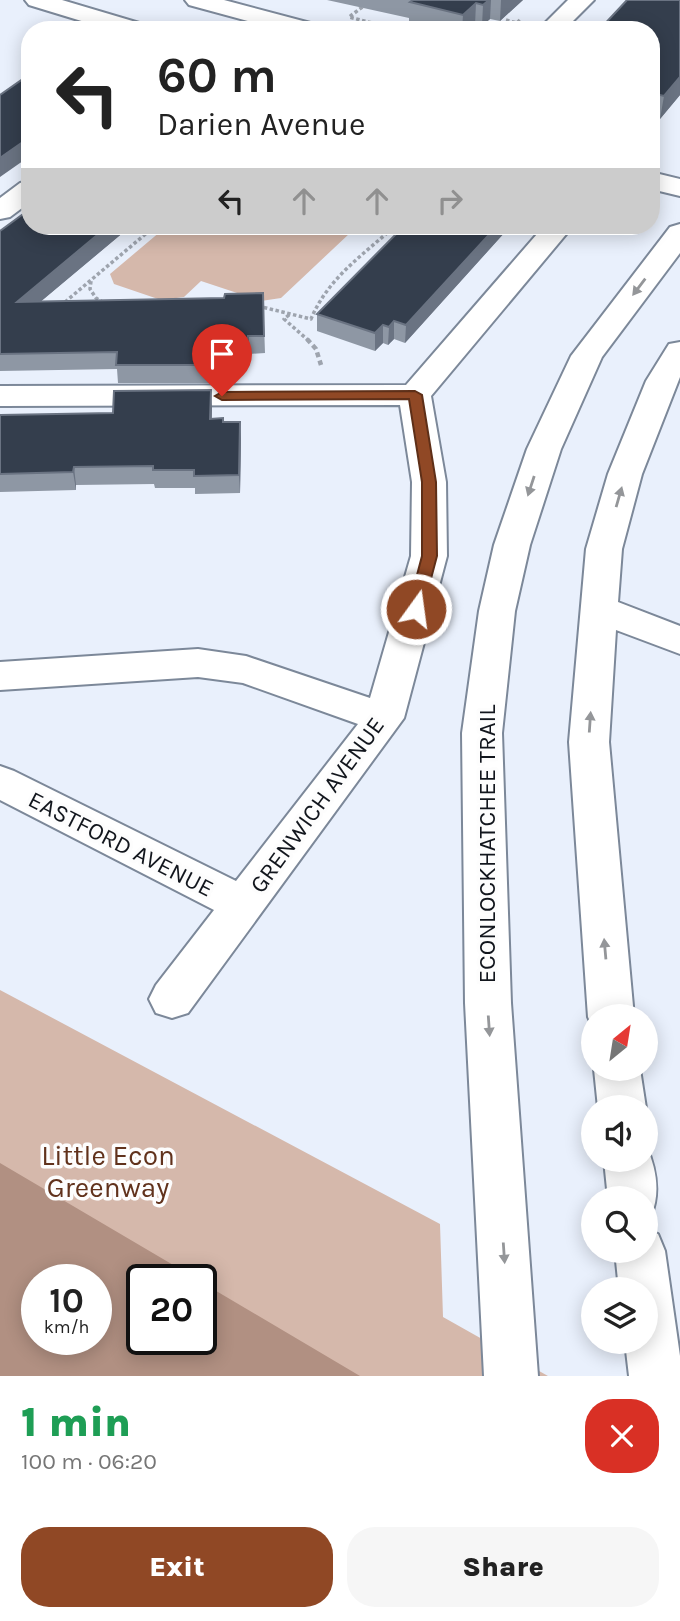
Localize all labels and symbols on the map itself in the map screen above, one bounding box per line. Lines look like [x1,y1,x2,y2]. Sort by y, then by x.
one-way arrow [631,278,646,296]
pin [192,324,252,396]
one-way arrow [525,476,536,497]
one-way arrow [614,486,625,508]
position arrow [379,572,453,646]
street label: ECONLOCKHATCHEE TRAIL [473,704,501,983]
one-way arrow [585,711,596,733]
street label: GRENWICH AVENUE [244,712,390,898]
street label: EASTFORD AVENUE [24,785,218,903]
one-way arrow [599,938,610,960]
north arrow [581,1004,658,1082]
one-way arrow [484,1015,495,1037]
park label: Little Econ Greenway [41,1139,175,1204]
one-way arrow [498,1242,509,1264]
speed limit sign: 20 [126,1264,217,1355]

